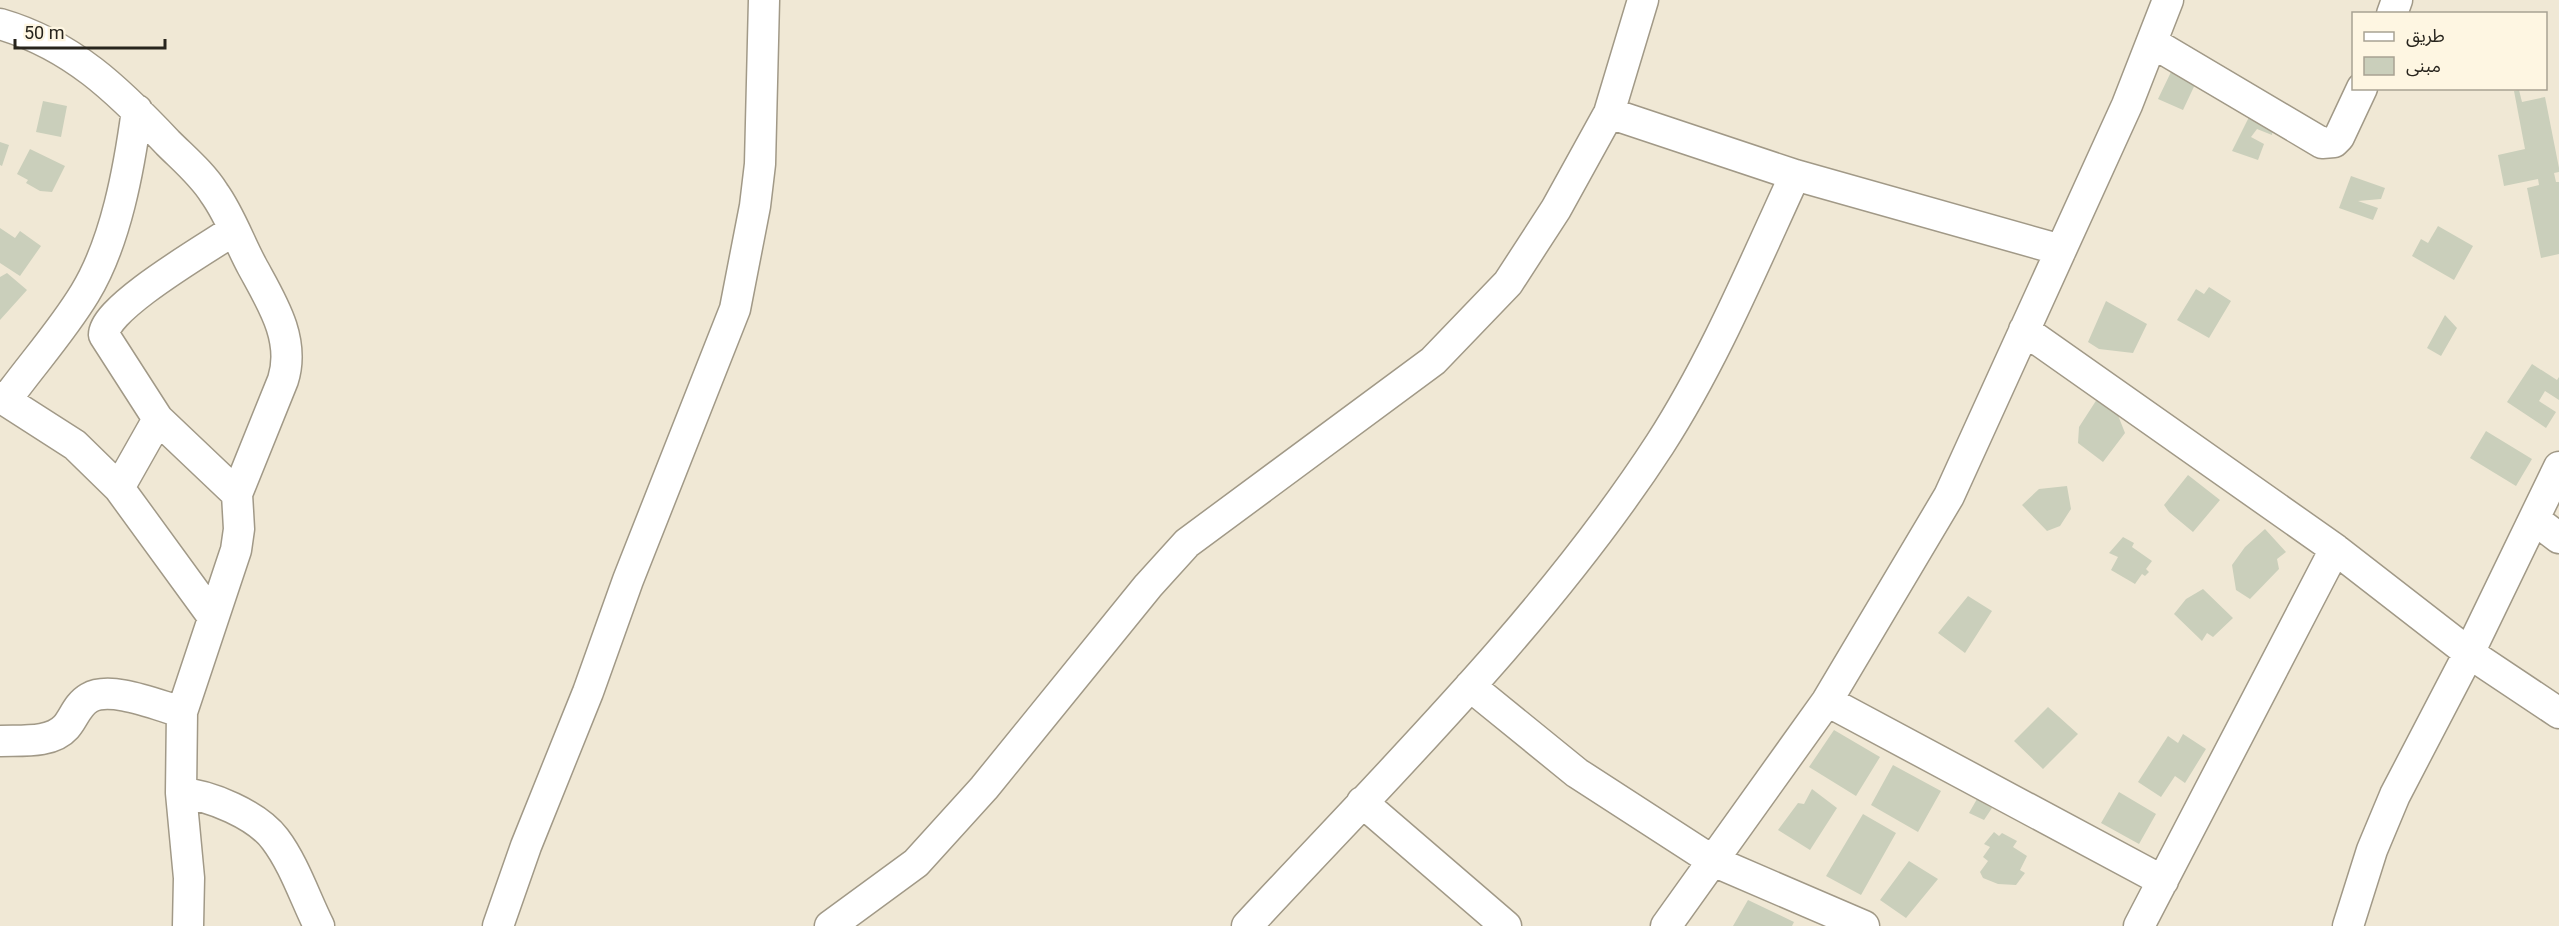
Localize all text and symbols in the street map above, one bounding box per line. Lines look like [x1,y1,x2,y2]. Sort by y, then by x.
scale bar [15,12,165,50]
legend [2352,12,2547,90]
text: 50 m [24,22,64,43]
text: طريق [2406,25,2445,47]
text: مبنى [2406,55,2441,77]

